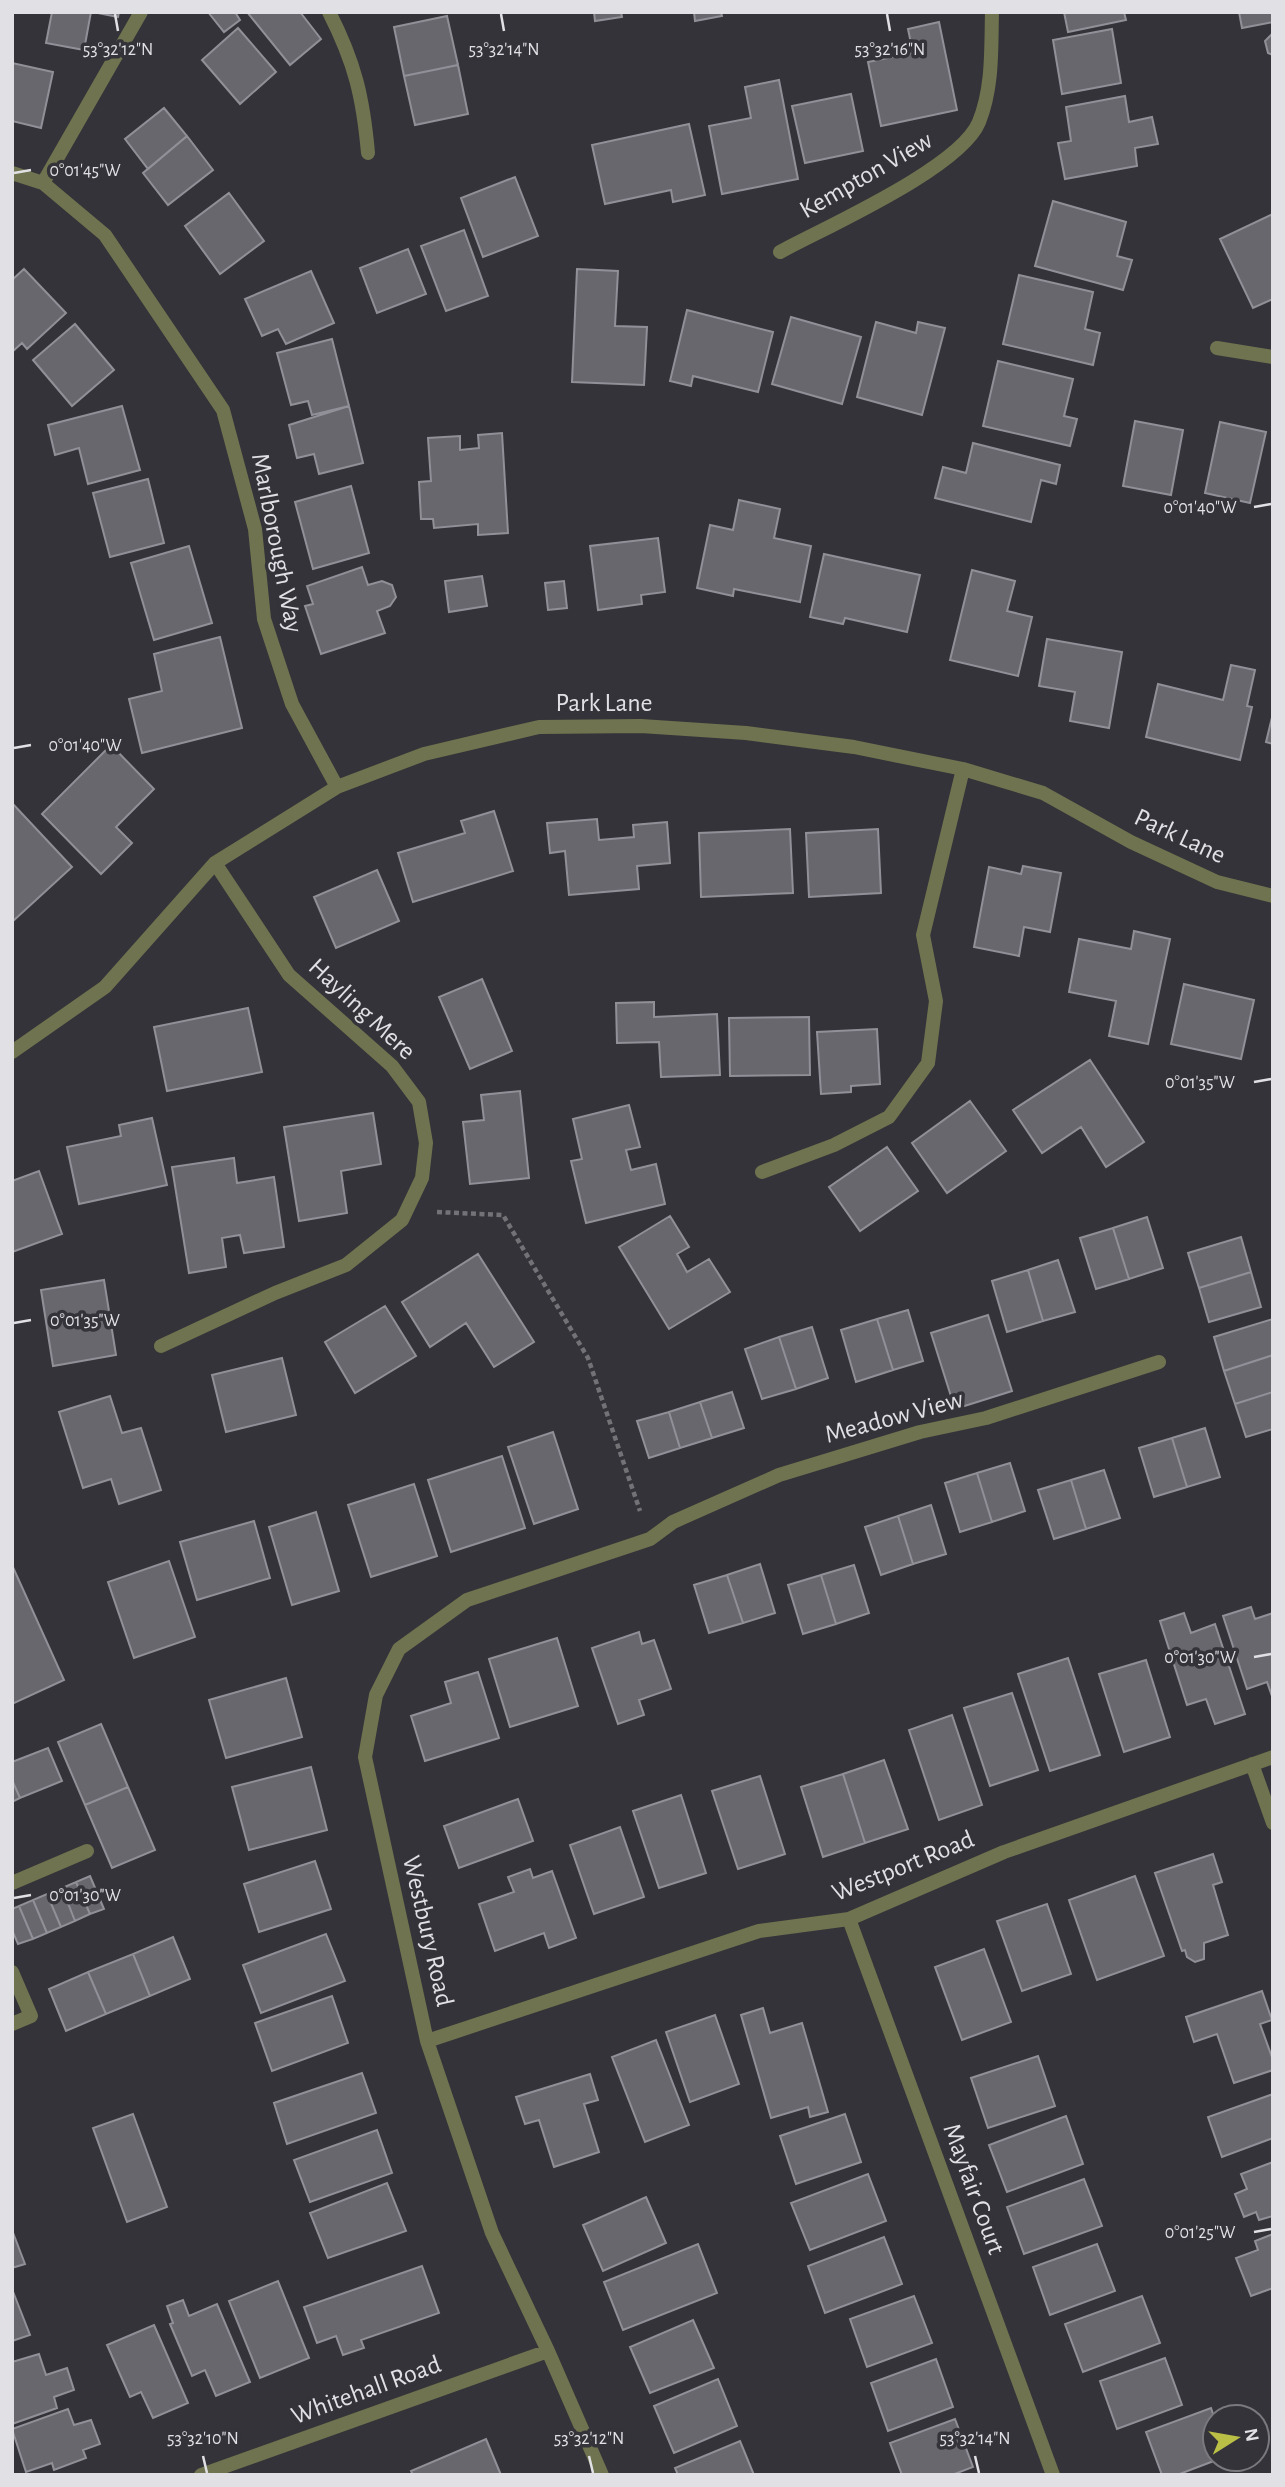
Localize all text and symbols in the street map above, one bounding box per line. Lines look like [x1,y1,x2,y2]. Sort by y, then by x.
text: 53°32'12"N [83,41,153,59]
text: 53°32'14"N [469,41,540,59]
text: 53°32'16"N [855,41,925,59]
street label: Kempton View [795,126,937,223]
text: 0°01'45"W [49,162,121,180]
street label: Marlborough Way [247,451,307,635]
text: 0°01'40"W [1164,499,1237,517]
street label: Park Lane [555,690,653,716]
text: 0°01'40"W [49,737,122,755]
street label: Park Lane [1130,804,1230,868]
street label: Hayling Mere [304,953,420,1065]
text: 0°01'35"W [1165,1074,1235,1092]
text: 0°01'35"W [50,1312,120,1330]
street label: Meadow View [822,1386,966,1448]
text: 0°01'30"W [1164,1649,1236,1667]
street label: Westport Road [828,1826,978,1906]
street label: Westbury Road [398,1853,458,2009]
text: 0°01'30"W [49,1887,121,1905]
street label: Mayfair Court [938,2120,1010,2258]
text: 0°01'25"W [1165,2224,1235,2242]
street label: Whitehall Road [288,2351,444,2429]
north arrow [1201,2403,1271,2473]
text: N [1241,2427,1262,2443]
text: 53°32'10"N [167,2430,239,2448]
text: 53°32'12"N [554,2430,624,2448]
text: 53°32'14"N [940,2430,1011,2448]

